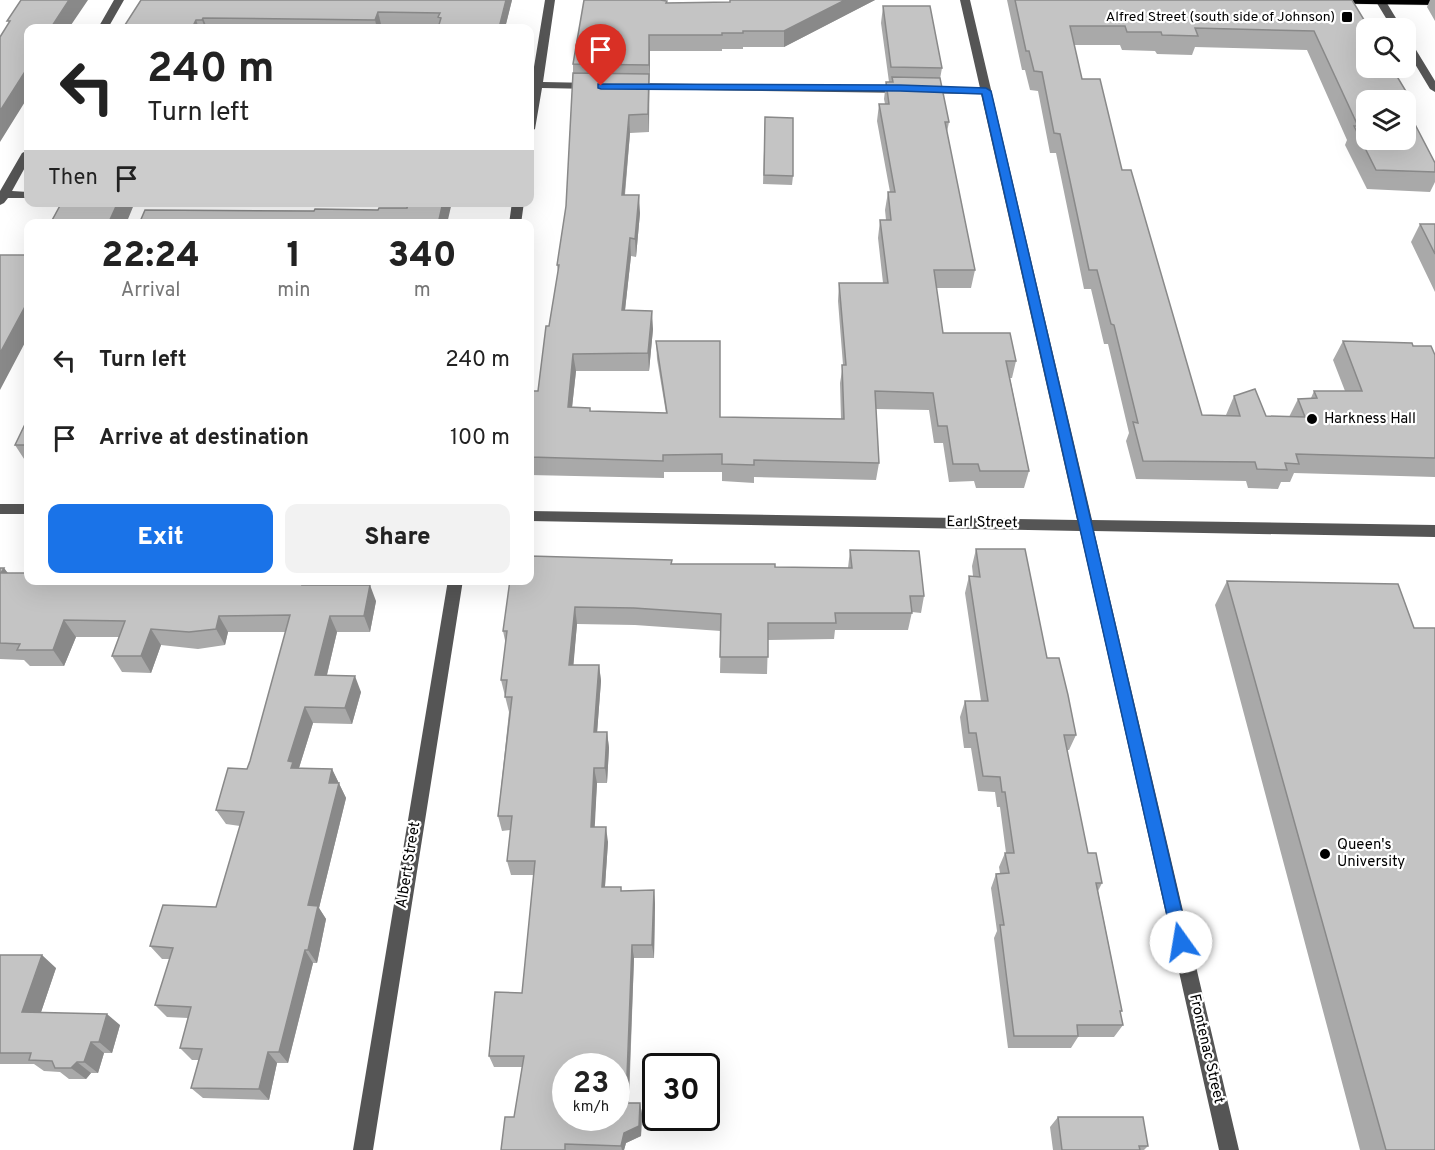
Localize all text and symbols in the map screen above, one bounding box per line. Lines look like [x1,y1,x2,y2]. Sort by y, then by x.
place label: Alfred Street (south side of Johnson) [1106,9,1335,26]
marker: Alfred Street (south side of Johnson) [1340,10,1354,24]
map controls [1356,18,1416,150]
button: search [1356,18,1416,78]
pin [575,24,626,86]
icon: arrive [584,33,617,66]
text: 240 m [147,44,275,97]
icon: left [48,48,126,126]
button: layers [1356,90,1416,150]
text: Turn left [147,96,249,130]
icon: arrive [110,162,143,195]
text: Then [48,165,98,192]
text: 22:24 [101,234,200,280]
text: 1 [286,234,301,280]
text: 340 [388,234,457,280]
text: Arrival [121,278,180,304]
text: min [277,278,310,304]
text: m [414,278,431,304]
icon: left [48,344,81,377]
text: Turn left [99,347,187,374]
text: 240 m [445,347,510,374]
place label: Harkness Hall [1324,410,1416,429]
marker: Harkness Hall [1305,412,1319,426]
icon: arrive [48,422,81,455]
text: Arrive at destination [99,425,309,452]
text: 100 m [450,425,510,452]
button: Exit [48,504,273,573]
button: Share [285,504,510,573]
street label: Earl Street [946,513,1018,533]
street label: Albert Street [393,820,425,910]
place label: Queen's University [1337,836,1405,872]
marker: Queen's University [1318,847,1332,861]
position arrow [1149,910,1213,974]
street label: Frontenac Street [1184,992,1228,1106]
speed limit sign: 30 [642,1053,720,1131]
text: 23 [573,1066,609,1103]
text: km/h [573,1098,609,1117]

